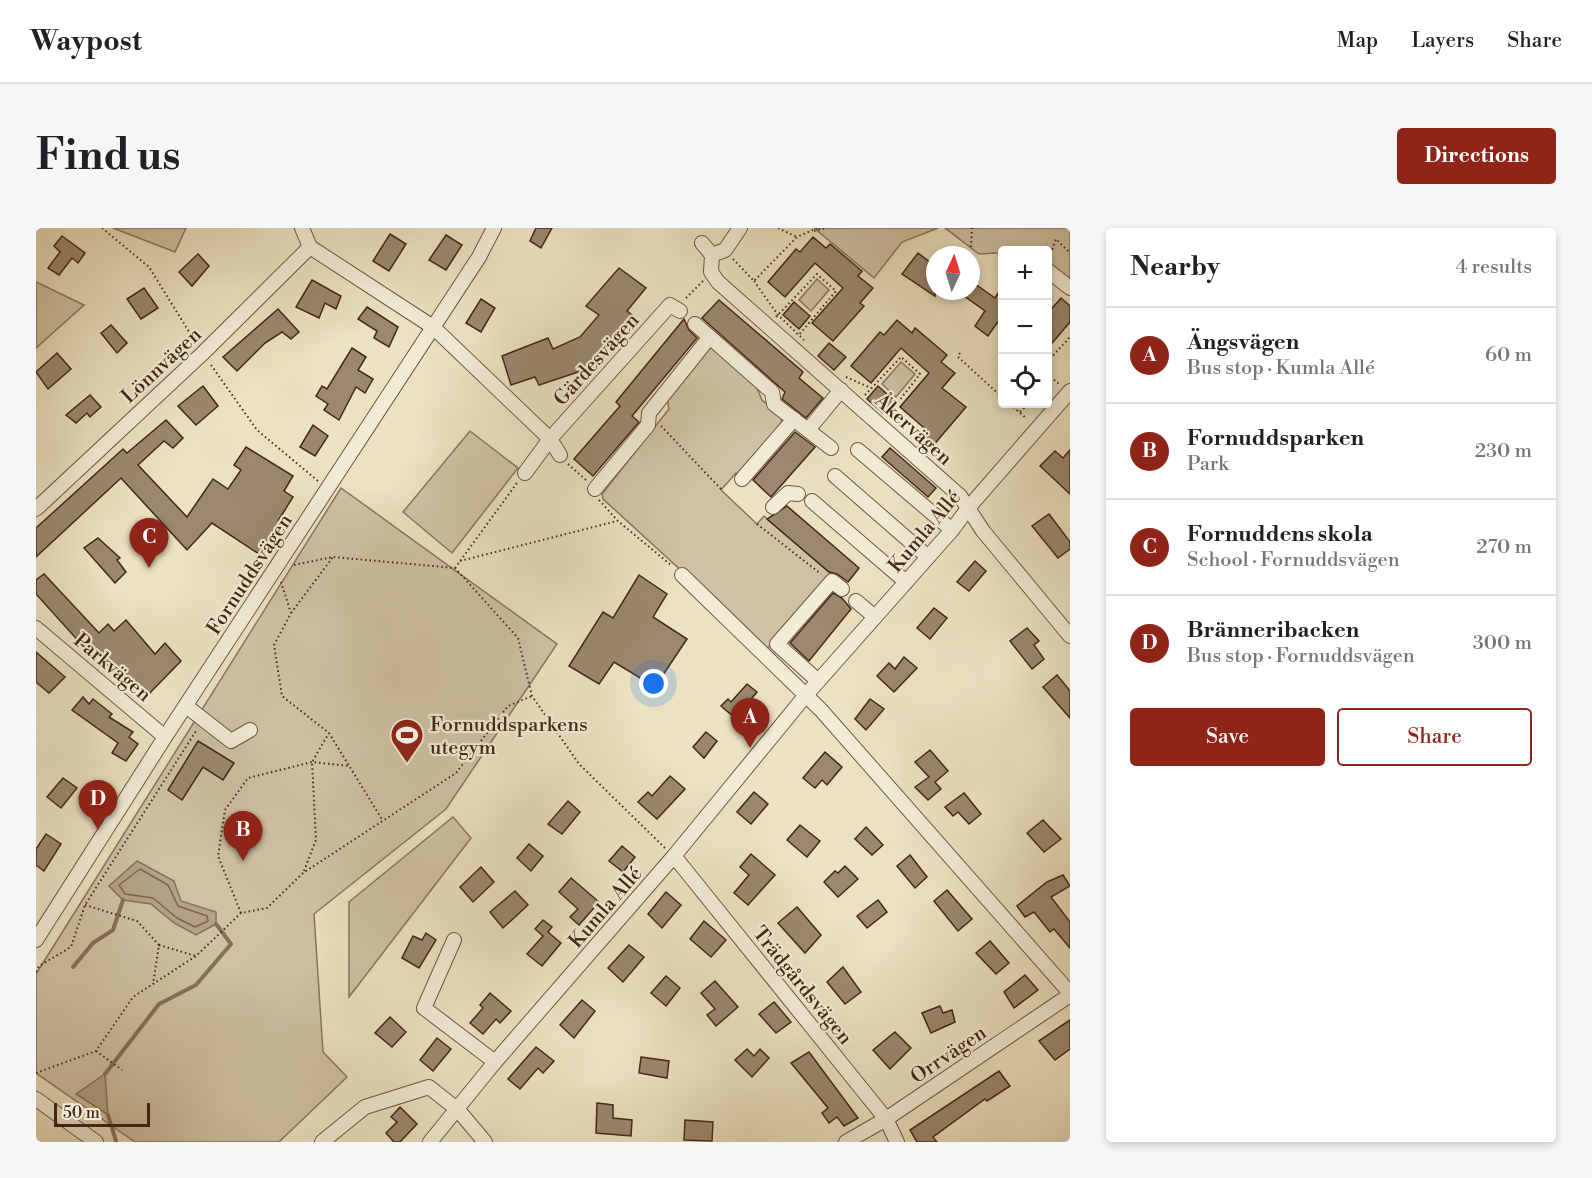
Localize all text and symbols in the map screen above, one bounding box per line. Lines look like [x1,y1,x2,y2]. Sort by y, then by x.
text: Waypost [30,24,142,59]
text: Map [1337,28,1378,54]
text: Layers [1411,28,1474,54]
text: Share [1507,28,1562,54]
button: Directions [1397,128,1556,184]
text: Find us [36,130,180,183]
north arrow [926,246,980,300]
map controls [998,246,1052,408]
button: + [998,246,1052,300]
text: Nearby [1130,251,1220,283]
text: 4 results [1455,255,1532,280]
button: − [998,300,1052,354]
street label: Gärdesvägen [549,308,645,412]
street label: Lönnvägen [117,323,207,409]
text: Ängsvägen [1187,329,1299,356]
text: A [1142,343,1157,368]
text: 60 m [1485,343,1532,368]
button: locate [998,354,1052,408]
text: Bus stop · Kumla Allé [1187,356,1375,381]
street label: Åkervägen [868,387,958,471]
text: Fornuddsparken [1187,425,1364,452]
text: B [1142,439,1157,464]
text: 230 m [1475,439,1532,464]
text: Park [1187,452,1229,477]
street label: Kumla Allé [884,486,967,578]
street label: Fornuddsvägen [202,510,299,640]
pin: C [130,518,168,568]
text: Fornuddens skola [1187,521,1373,548]
text: C [1142,535,1157,560]
text: 270 m [1476,535,1532,560]
text: School · Fornuddsvägen [1187,548,1400,573]
text: Bränneribacken [1187,617,1359,644]
street label: Parkvägen [68,628,156,708]
text: D [1142,631,1157,656]
text: 300 m [1473,631,1532,656]
text: Bus stop · Fornuddsvägen [1187,644,1415,669]
your location [639,669,668,698]
pin: A [730,698,770,748]
button: Save [1130,708,1325,766]
button: Share [1337,708,1532,766]
place label: Fornuddsparkens utegym [430,713,588,761]
sports icon: Fornuddsparkens utegym [389,717,425,764]
pin: D [78,780,118,830]
pin: B [224,812,262,861]
street label: Kumla Allé [564,862,648,954]
street label: Trädgårdsvägen [747,922,857,1050]
street label: Orrvägen [906,1021,992,1090]
scale bar [54,1100,150,1128]
text: 50 m [63,1103,100,1123]

